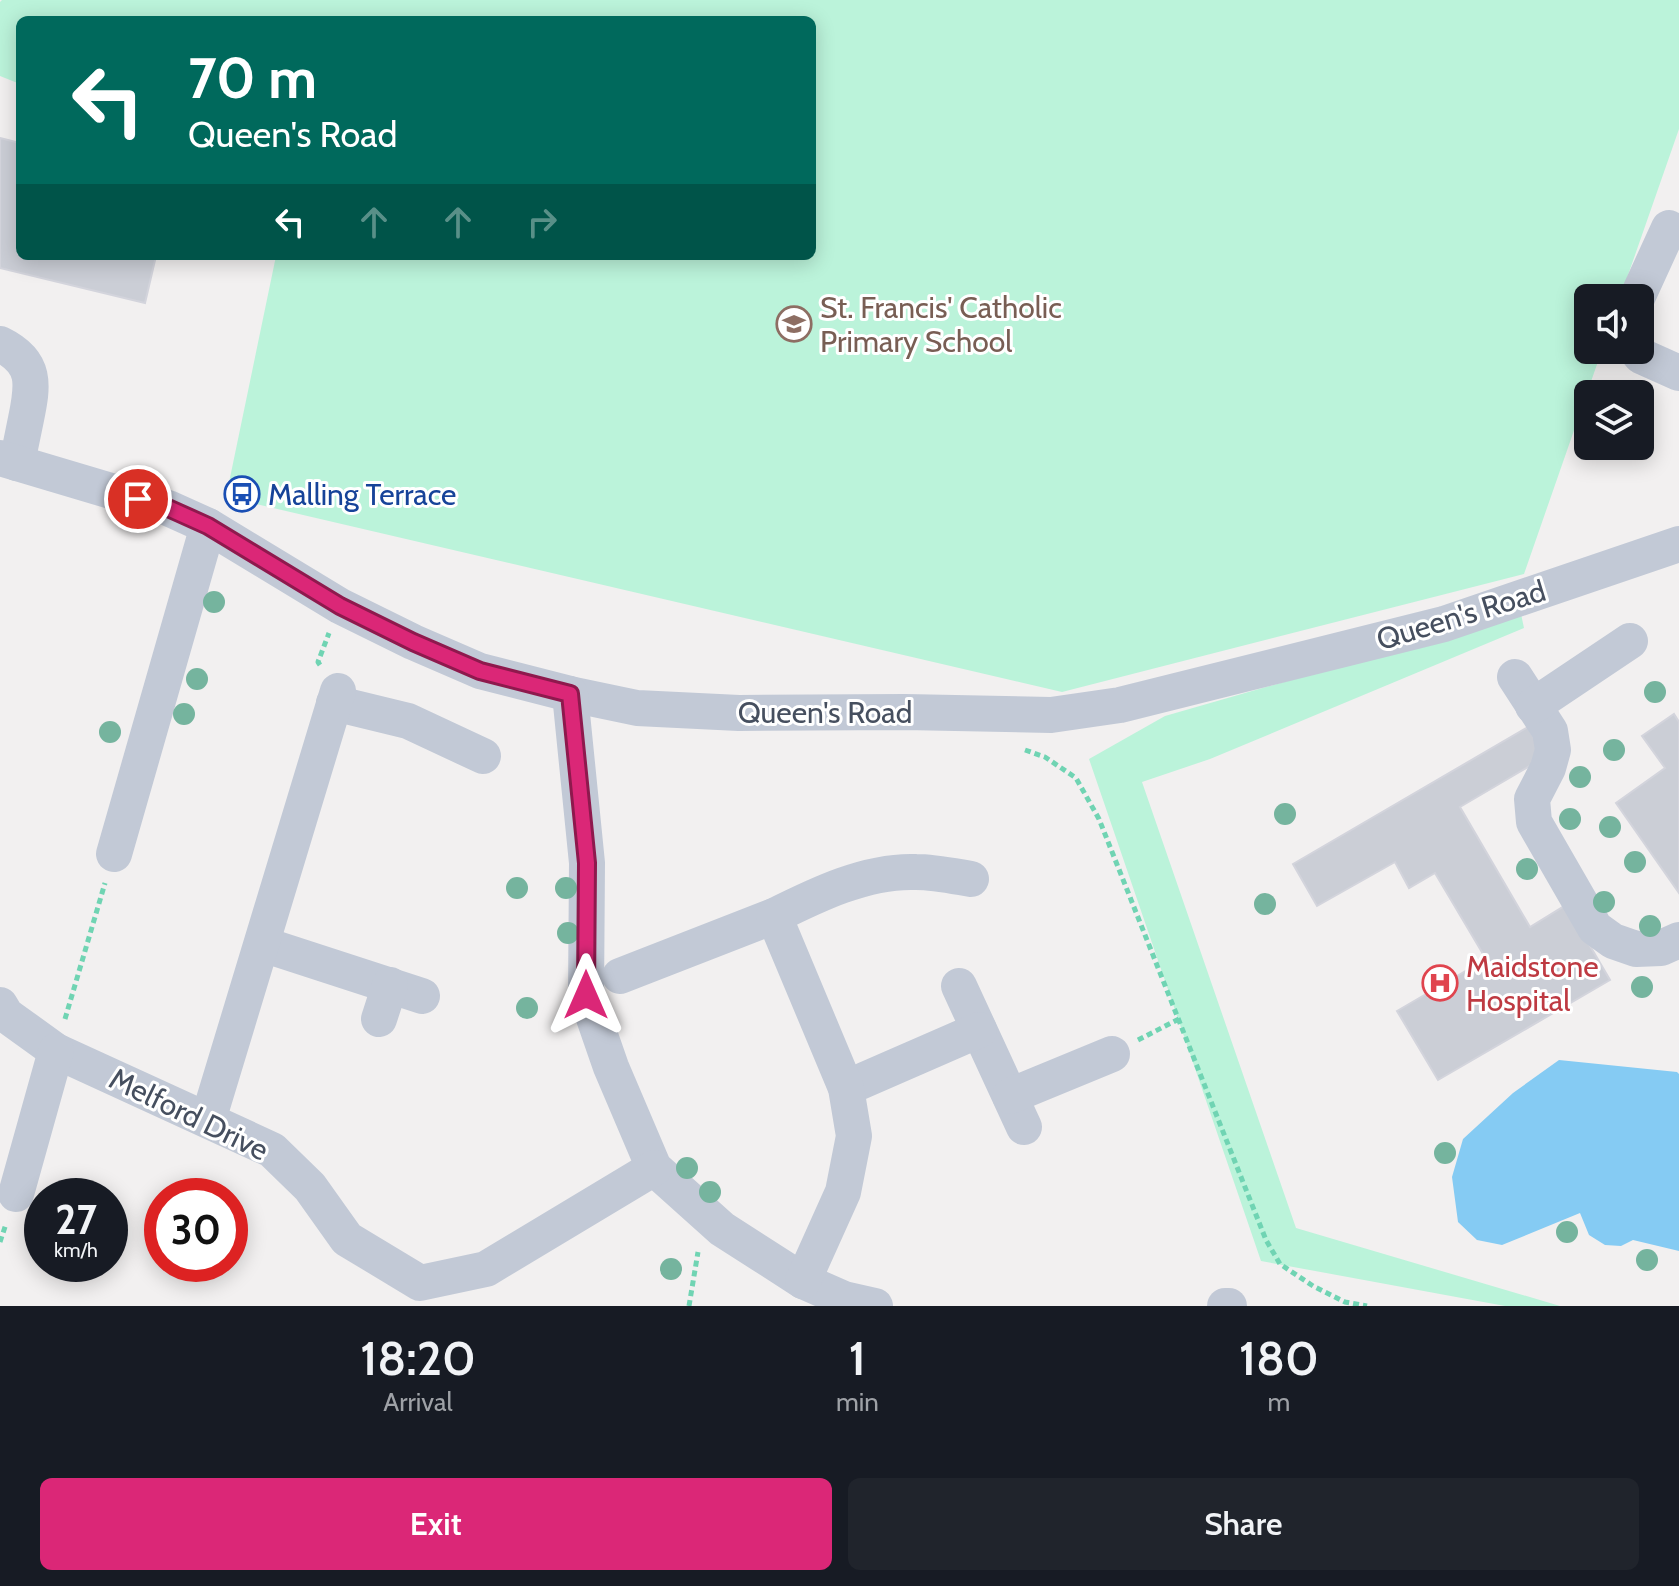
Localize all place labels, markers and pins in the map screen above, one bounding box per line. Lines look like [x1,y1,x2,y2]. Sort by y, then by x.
place label: St. Francis' Catholic Primary School [820,289,1062,360]
school or university icon: St. Francis' Catholic Primary School [775,305,813,343]
pin [104,465,172,533]
bus stop icon: Malling Terrace [223,475,261,513]
place label: Malling Terrace [268,476,456,513]
place label: Maidstone Hospital [1466,948,1599,1019]
hospital icon: Maidstone Hospital [1421,964,1459,1002]

